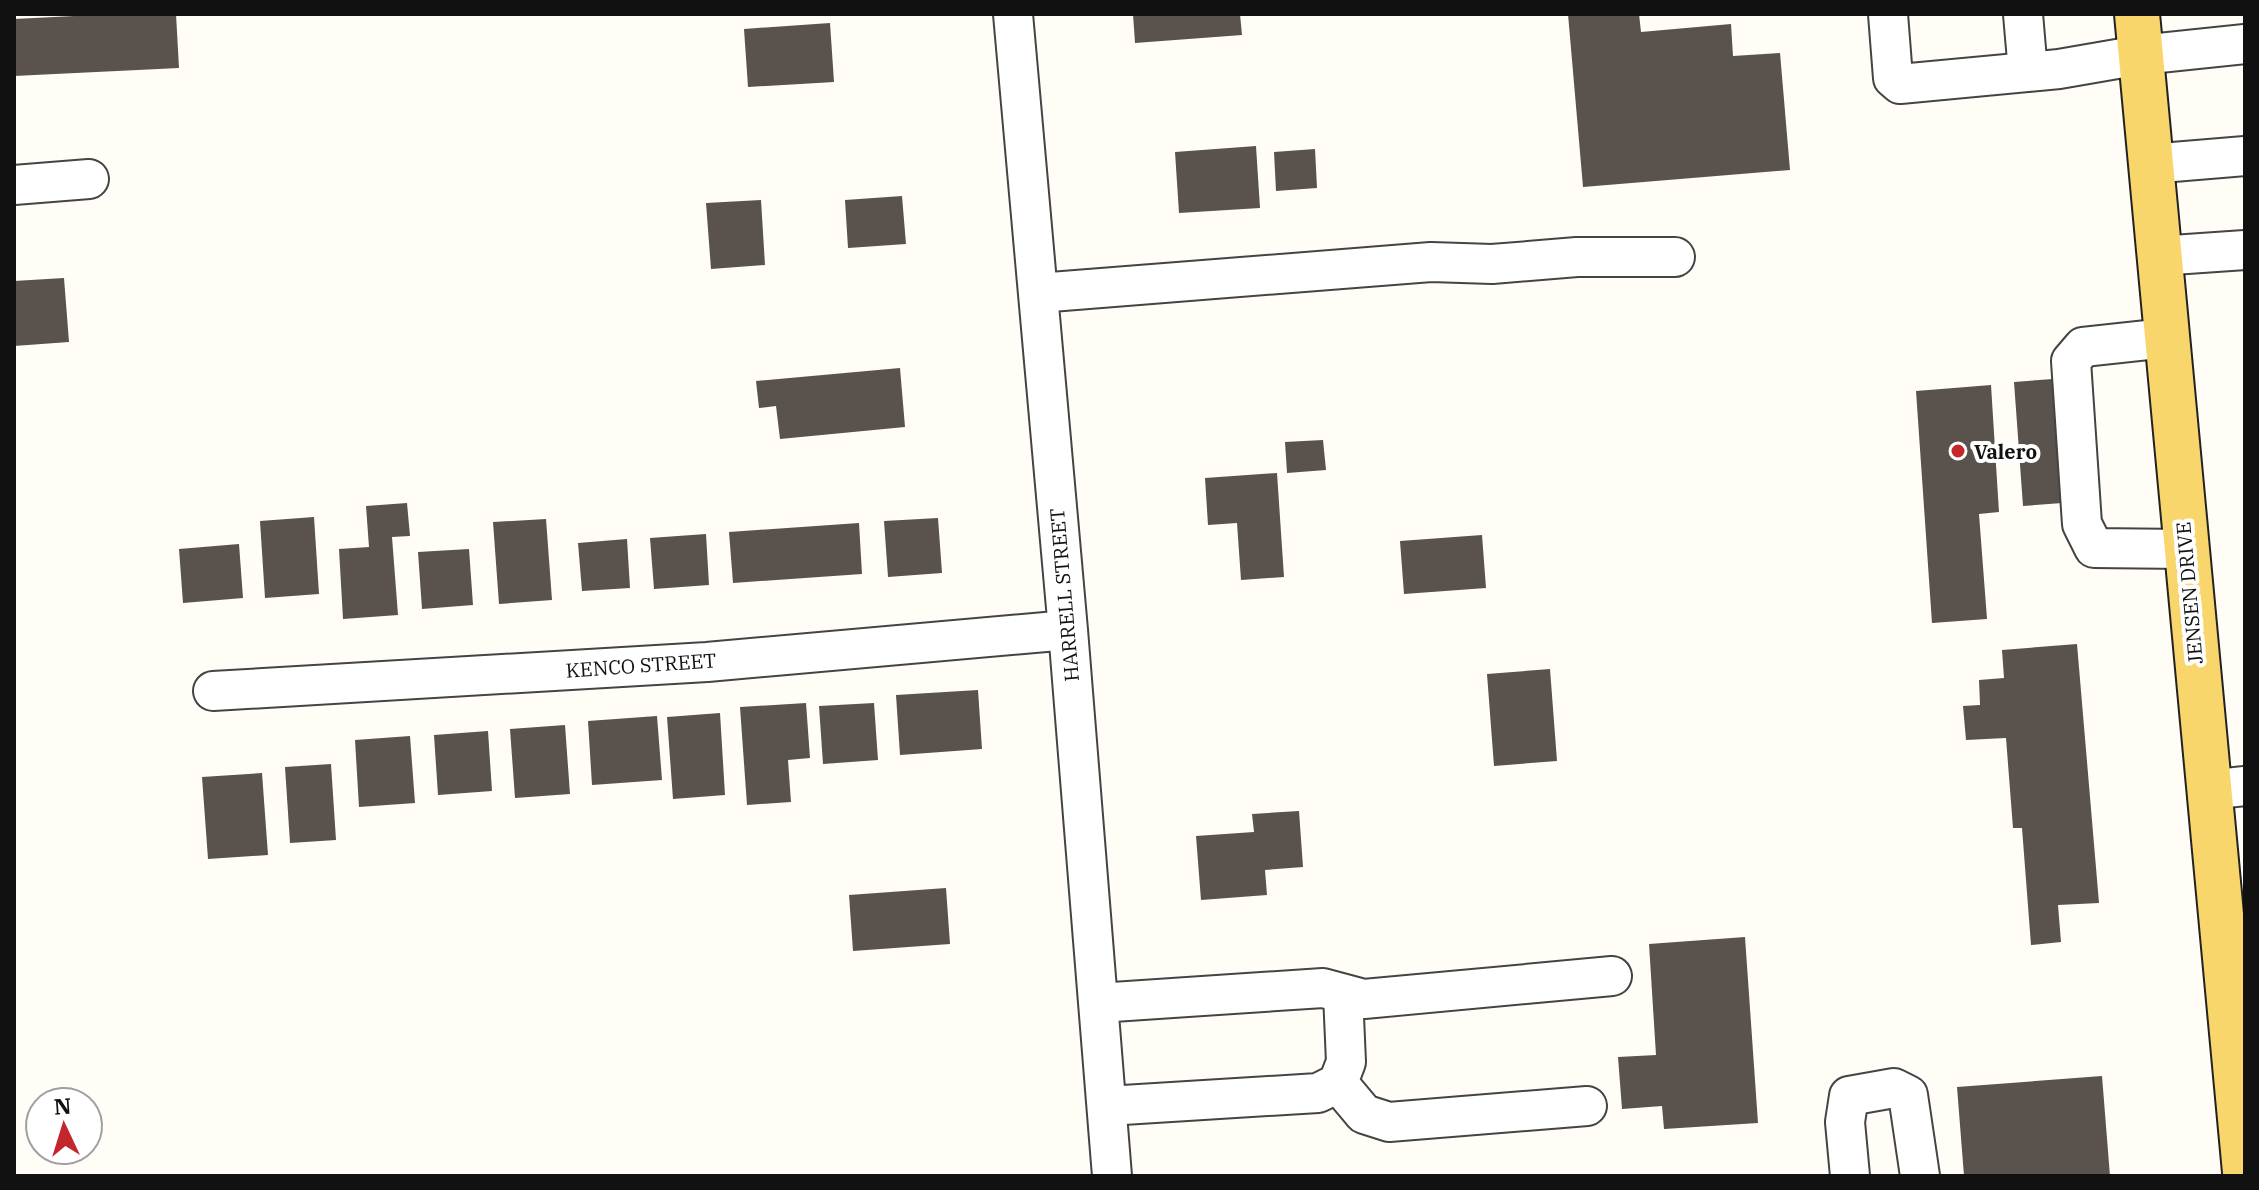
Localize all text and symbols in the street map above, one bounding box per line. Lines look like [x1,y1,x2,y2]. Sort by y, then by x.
place label: Valero [1974,438,2037,465]
marker: Valero [1949,442,1967,460]
street label: HARRELL STREET [1043,507,1085,683]
street label: JENSEN DRIVE [2169,521,2209,665]
street label: KENCO STREET [565,646,717,684]
north arrow [24,1086,104,1166]
text: N [53,1090,72,1121]

